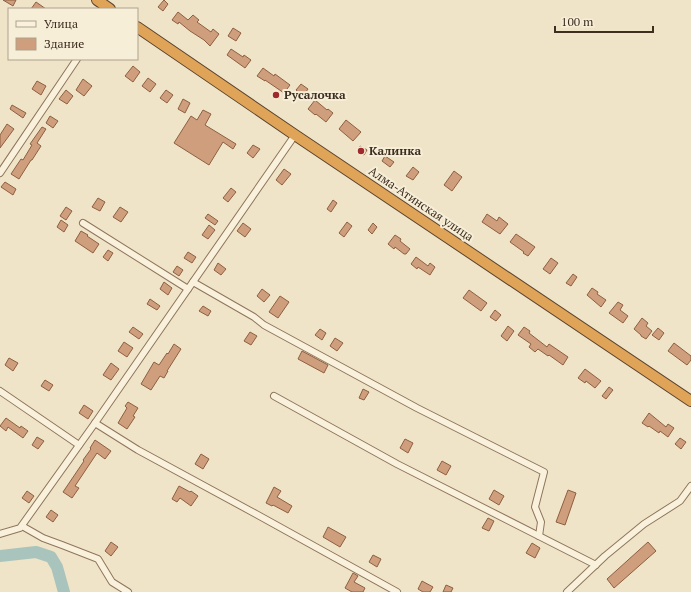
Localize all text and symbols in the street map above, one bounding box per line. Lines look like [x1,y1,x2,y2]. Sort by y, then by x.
legend [8,8,138,60]
scale bar [555,8,653,34]
text: 100 m [561,14,594,29]
text: Улица [44,16,78,31]
text: Здание [44,36,84,51]
place label: Русалочка [284,87,346,102]
marker: Русалочка [271,90,281,100]
place label: Калинка [369,143,421,158]
marker: Калинка [356,146,366,156]
street label: Алма-Атинская улица [366,163,476,244]

